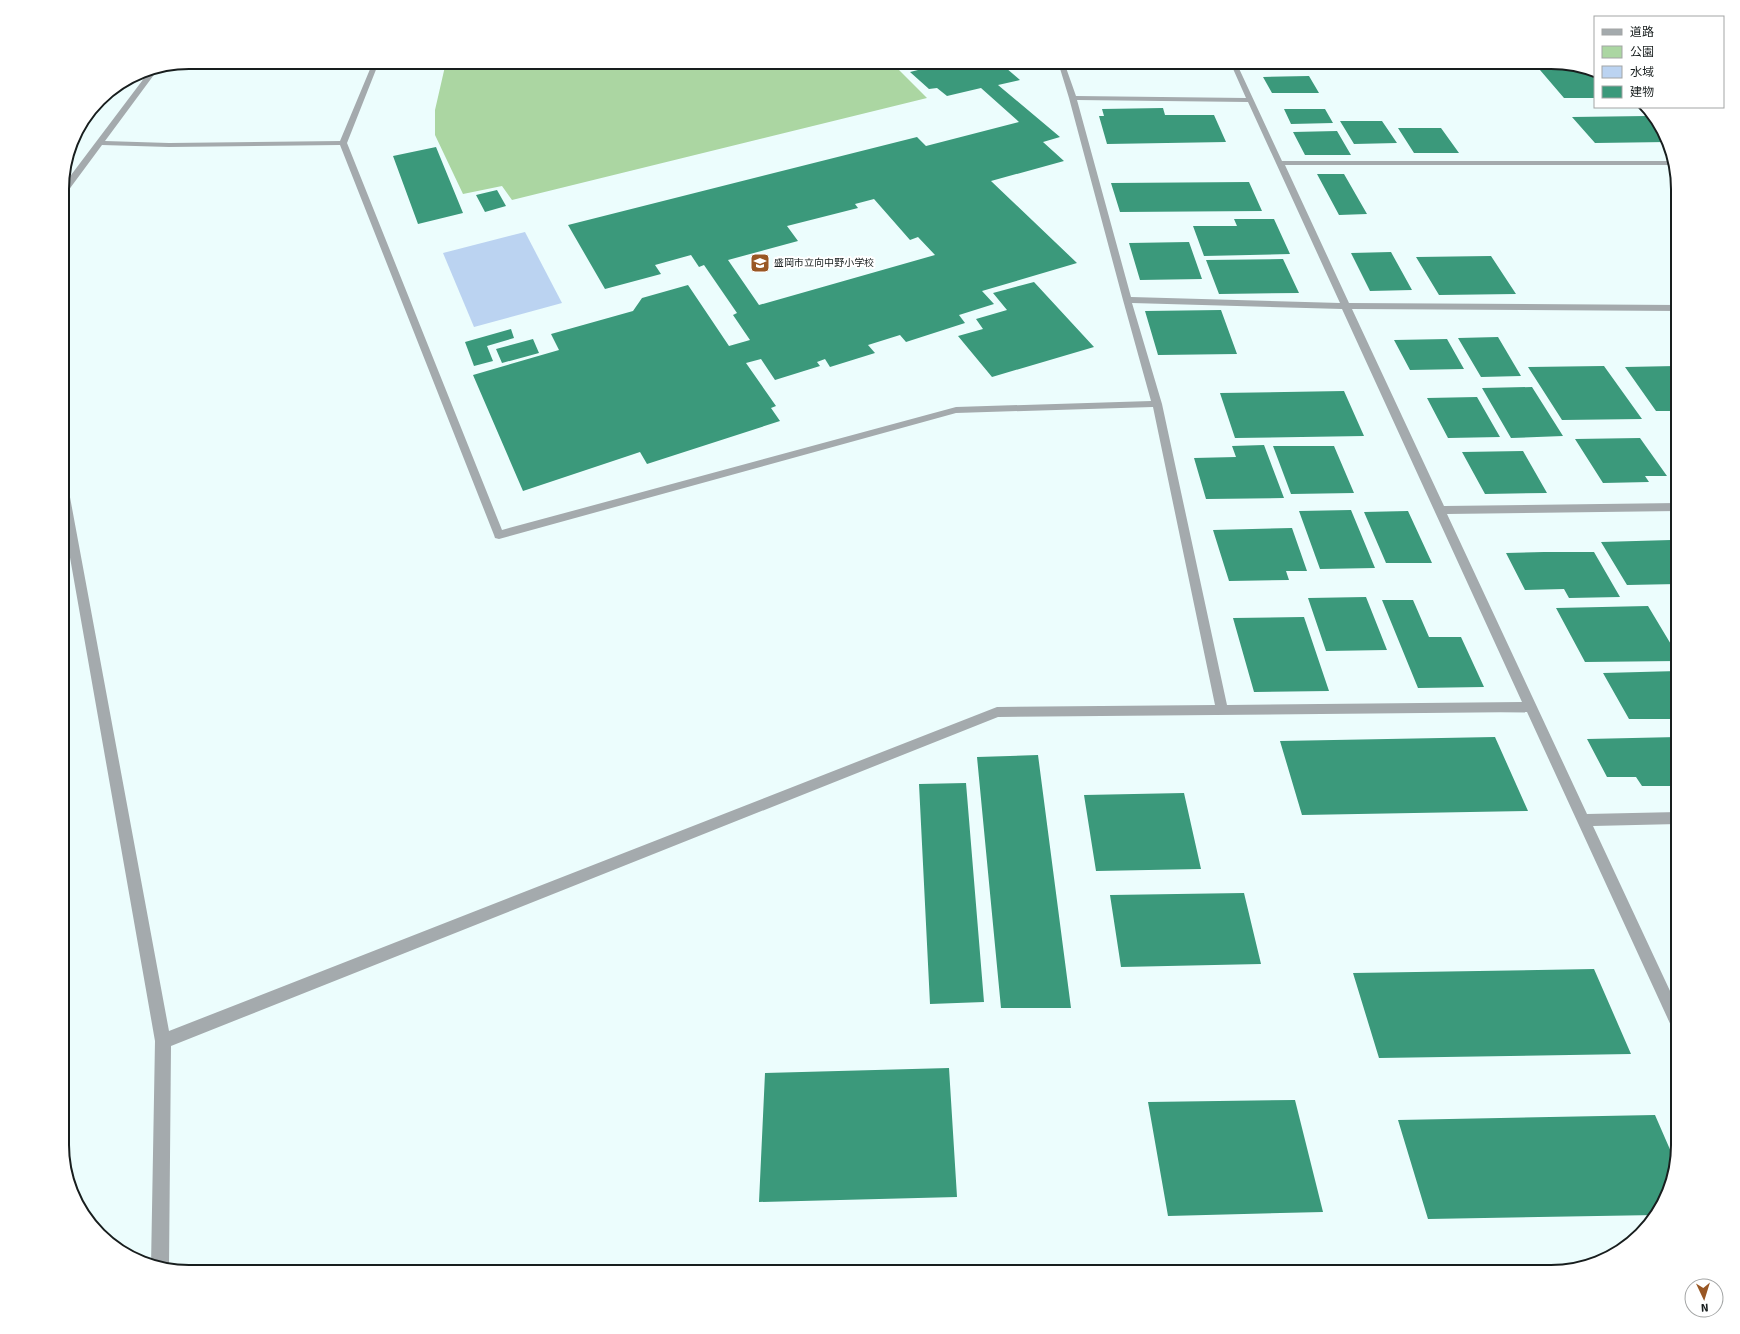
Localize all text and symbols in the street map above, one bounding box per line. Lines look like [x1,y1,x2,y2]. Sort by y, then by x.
legend [1594,16,1724,108]
text: 道路 [1630,25,1654,40]
text: 公園 [1630,45,1654,60]
text: 水域 [1630,65,1654,80]
text: 建物 [1630,85,1654,100]
school or university icon: 盛岡市立向中野小学校 [749,252,771,274]
place label: 盛岡市立向中野小学校 [774,257,874,269]
north arrow [1684,1278,1724,1318]
text: N [1700,1301,1709,1314]

